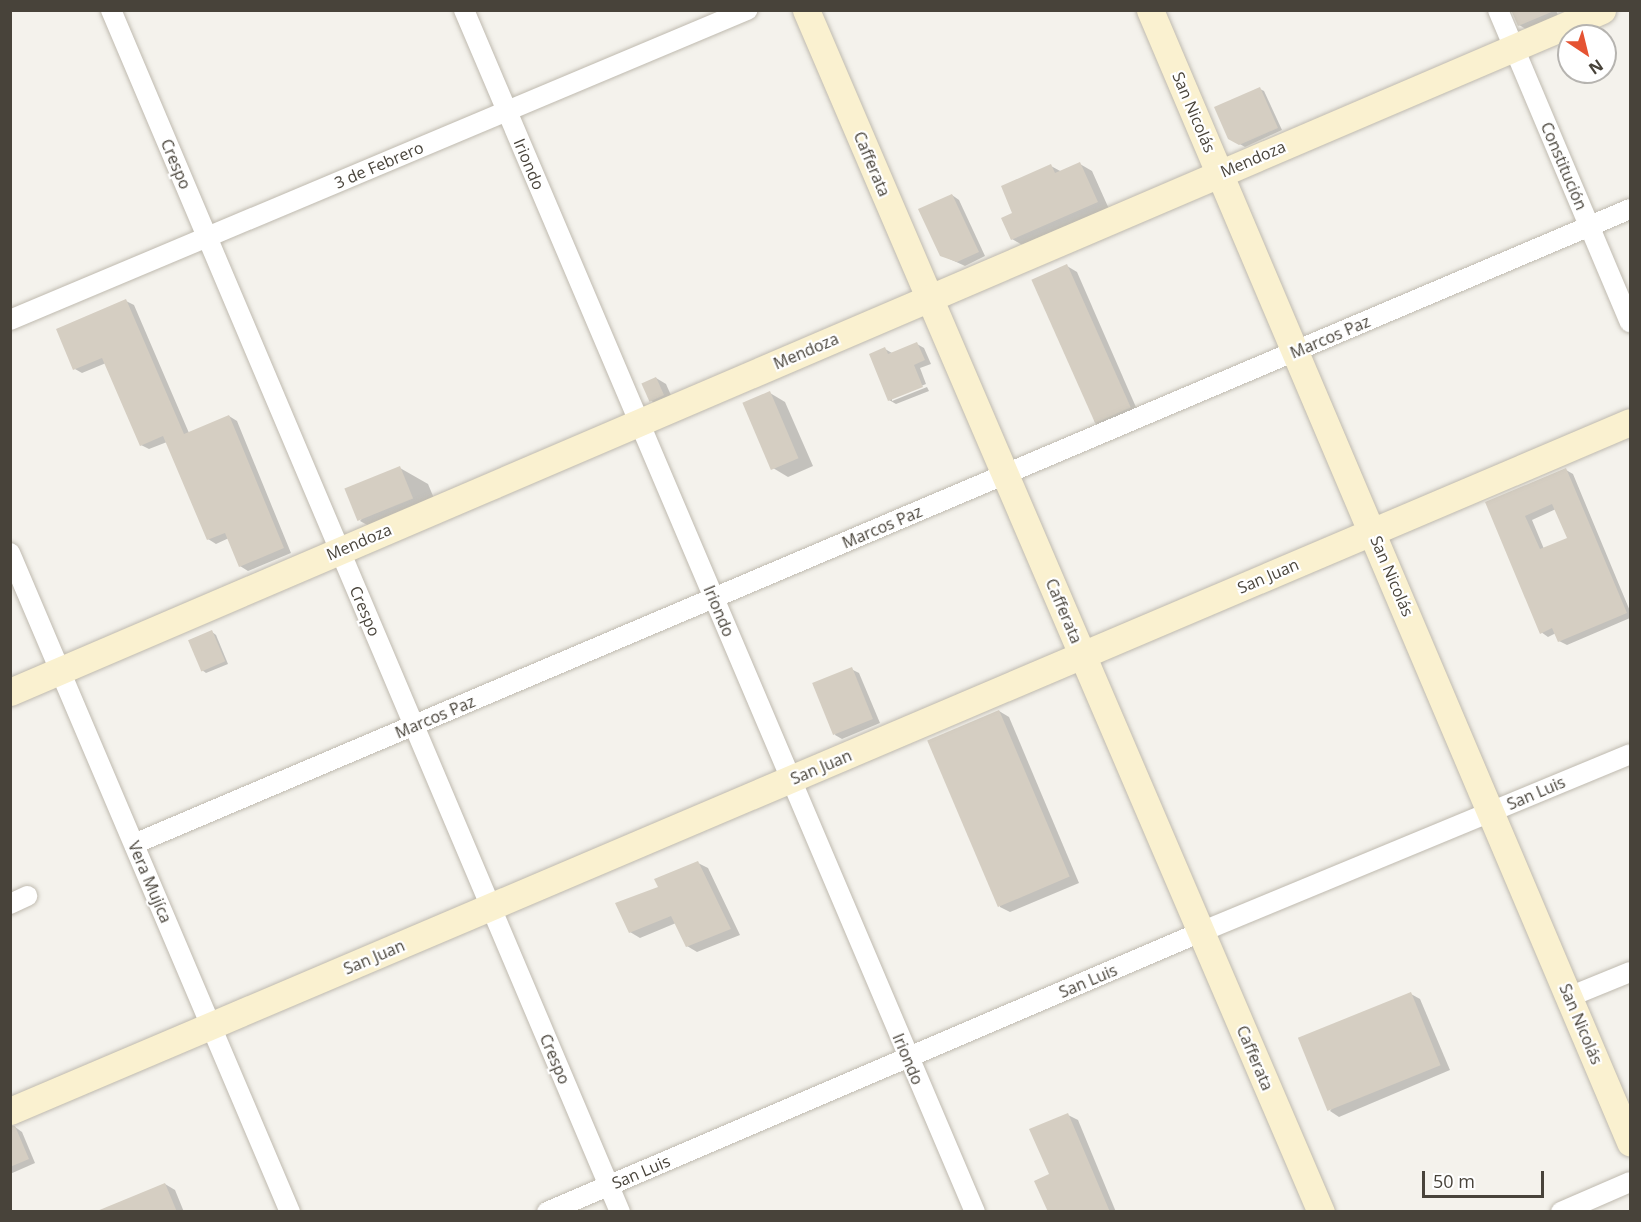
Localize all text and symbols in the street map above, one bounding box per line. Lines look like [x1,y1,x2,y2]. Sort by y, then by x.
north arrow [1557,24,1617,84]
text: N [1585,54,1608,80]
street label: San Nicolás [1168,69,1220,155]
street label: Constitución [1537,119,1591,213]
street label: Cafferata [850,129,894,199]
street label: Iriondo [510,135,548,193]
street label: Crespo [157,136,195,192]
street label: Mendoza [1217,137,1289,181]
street label: 3 de Febrero [332,138,426,192]
street label: Marcos Paz [1287,312,1373,362]
street label: Mendoza [770,329,842,373]
street label: Marcos Paz [839,502,925,552]
street label: Mendoza [323,520,395,564]
street label: San Nicolás [1366,533,1418,619]
street label: San Juan [1235,555,1301,597]
street label: Cafferata [1042,576,1086,646]
street label: Iriondo [700,582,738,640]
street label: Crespo [346,583,384,639]
street label: Marcos Paz [392,692,478,742]
street label: San Juan [788,746,854,788]
street label: San Luis [1504,772,1568,814]
street label: Vera Mujíca [124,838,176,926]
street label: San Juan [341,936,407,978]
street label: San Luis [1056,960,1120,1002]
street label: San Nicolás [1555,981,1607,1067]
street label: Cafferata [1233,1023,1277,1093]
street label: Iriondo [889,1030,927,1088]
street label: Crespo [536,1031,574,1087]
street label: San Luis [609,1151,673,1193]
scale bar [1425,1159,1546,1197]
text: 50 m [1433,1169,1475,1193]

